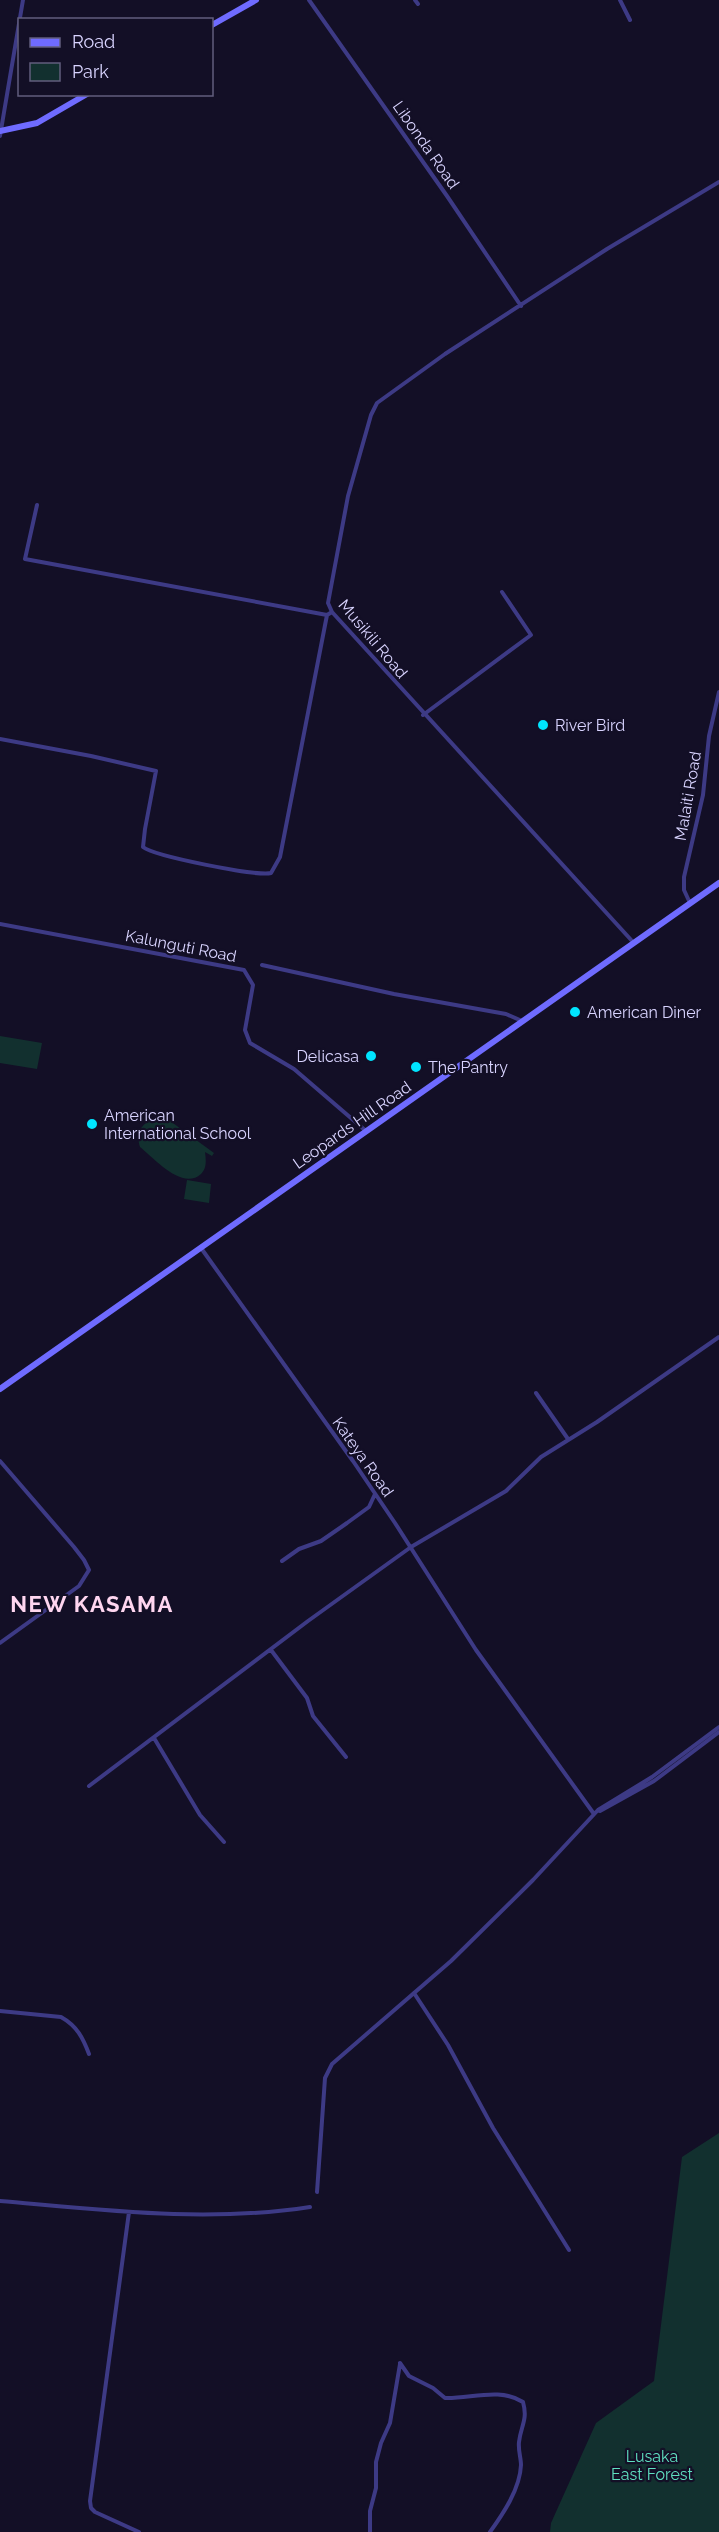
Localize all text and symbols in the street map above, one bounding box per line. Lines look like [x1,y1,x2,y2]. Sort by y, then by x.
legend [18,18,213,96]
text: Road [72,31,115,52]
text: Park [72,61,109,82]
street label: Libonda Road [389,97,463,193]
street label: Musikili Road [335,596,411,682]
place label: River Bird [555,716,625,735]
marker: River Bird [536,718,550,732]
street label: Malaiti Road [671,750,705,842]
street label: Kalunguti Road [124,926,238,966]
place label: American Diner [587,1003,702,1022]
marker: American Diner [568,1005,582,1019]
place label: Delicasa [296,1047,359,1066]
marker: Delicasa [364,1049,378,1063]
place label: The Pantry [428,1058,508,1077]
marker: The Pantry [409,1060,423,1074]
street label: Leopards Hill Road [289,1077,415,1173]
place label: American International School [104,1106,252,1143]
marker: American International School [85,1117,99,1131]
street label: Kateya Road [329,1413,397,1501]
district label: NEW KASAMA [10,1591,174,1617]
park label: Lusaka East Forest [611,2447,694,2484]

